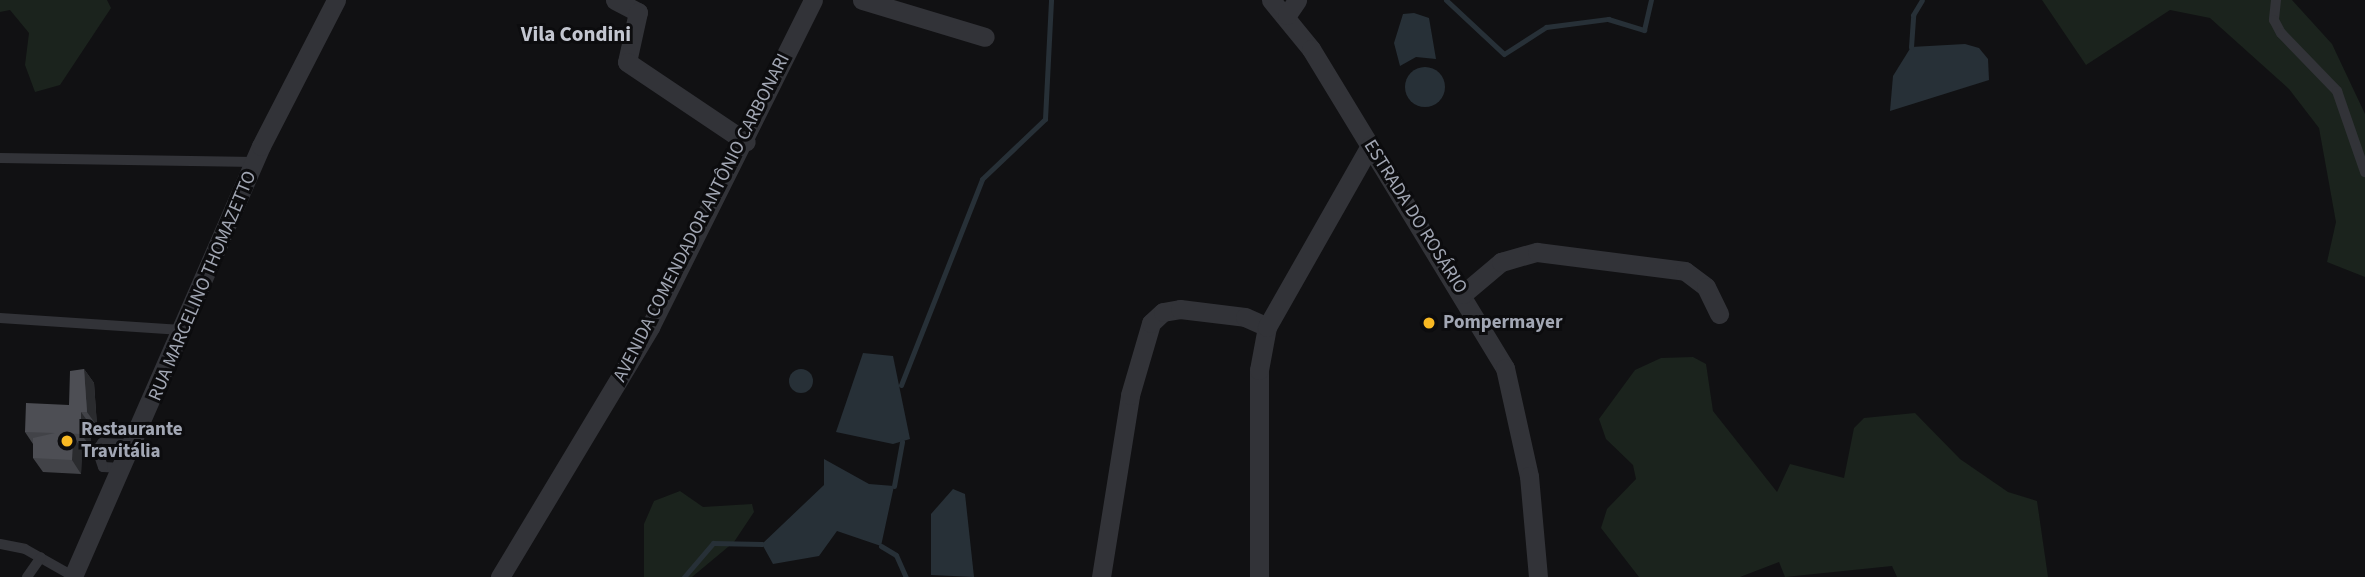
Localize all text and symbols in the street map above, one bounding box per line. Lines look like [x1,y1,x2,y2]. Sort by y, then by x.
district label: Vila Condini [521,21,631,47]
street label: AVENIDA COMENDADOR ANTÔNIO CARBONARI [609,50,795,386]
street label: ESTRADA DO ROSÁRIO [1358,136,1472,298]
street label: RUA MARCELINO THOMAZETTO [144,168,262,404]
place label: Pompermayer [1443,312,1562,334]
marker: Pompermayer [1421,315,1437,331]
place label: Restaurante Travitália [81,419,183,463]
marker: Restaurante Travitália [59,433,75,449]

